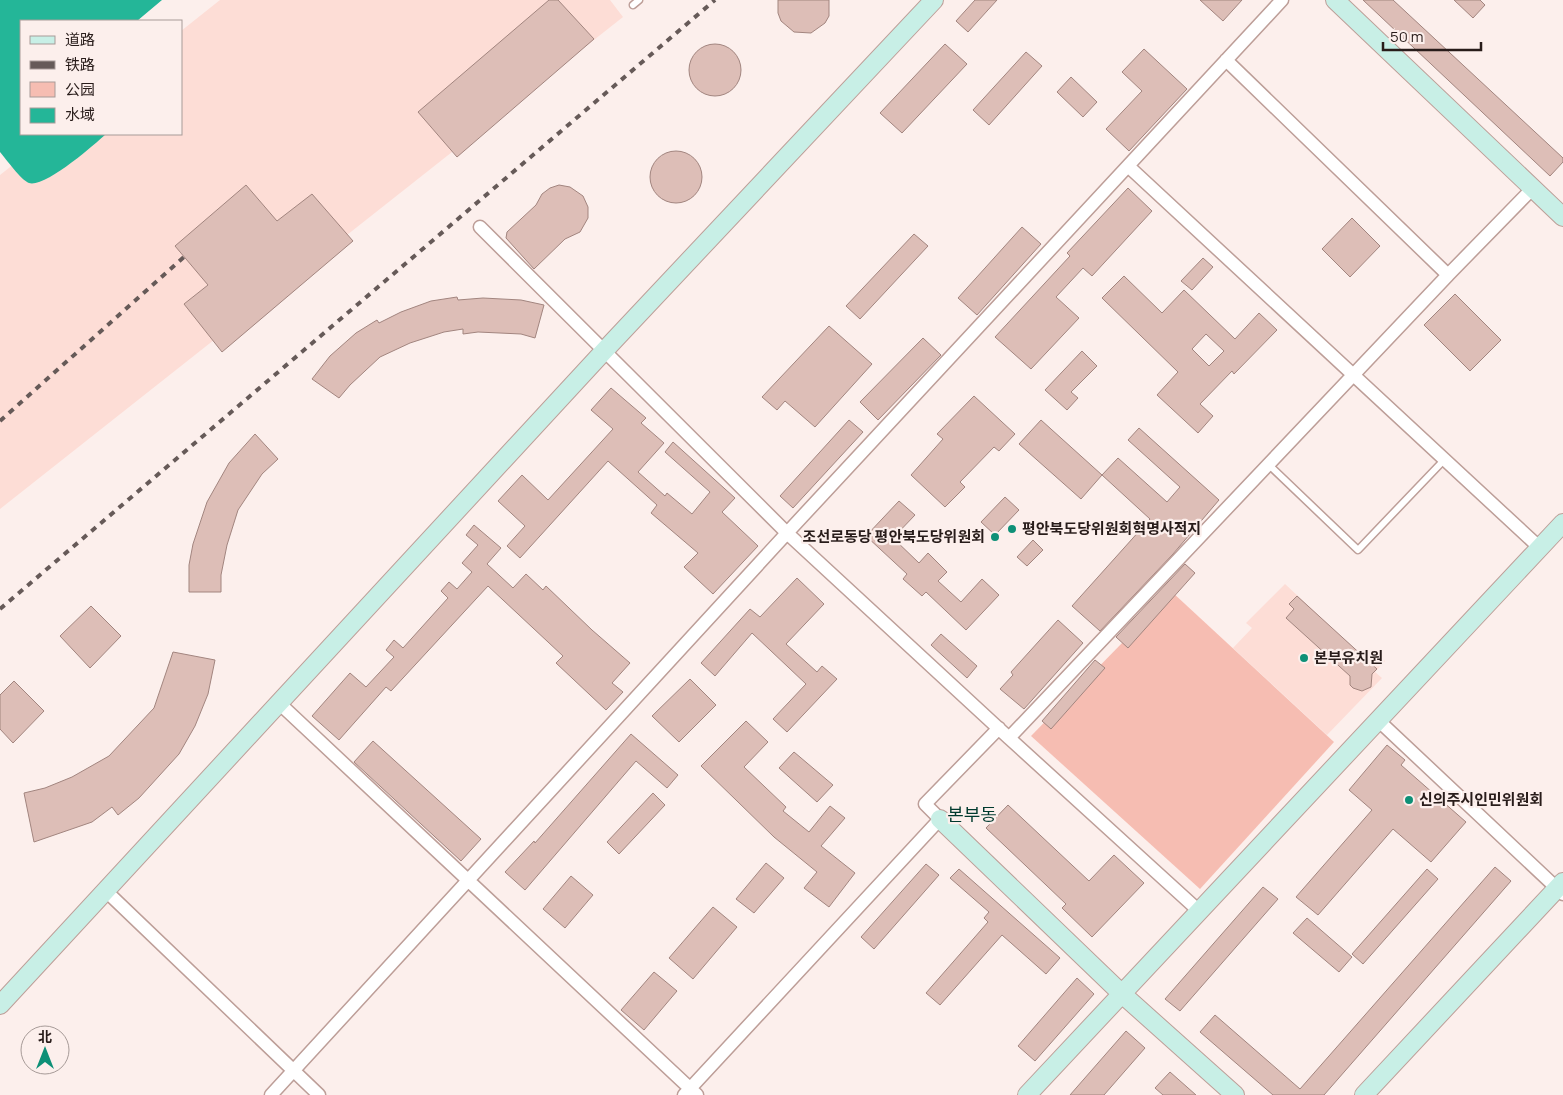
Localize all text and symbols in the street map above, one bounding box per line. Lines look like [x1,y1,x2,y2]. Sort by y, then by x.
legend [20,20,182,135]
scale bar [1383,20,1480,52]
text: 50 m [1390,26,1424,47]
text: 道路 [65,29,95,50]
text: 铁路 [65,54,95,75]
text: 公园 [65,79,95,100]
text: 水域 [65,104,95,125]
place label: 평안북도당위원회혁명사적지 [1022,518,1201,539]
marker: 평안북도당위원회혁명사적지 [1006,523,1018,535]
place label: 조선로동당 평안북도당위원회 [803,526,985,547]
marker: 조선로동당 평안북도당위원회 [989,531,1001,543]
place label: 본부유치원 [1314,647,1383,668]
marker: 본부유치원 [1298,652,1310,664]
place label: 신의주시인민위원회 [1419,789,1543,810]
marker: 신의주시인민위원회 [1403,794,1415,806]
district label: 본부동 [947,802,997,826]
north arrow [20,1025,70,1075]
text: 北 [38,1027,52,1046]

